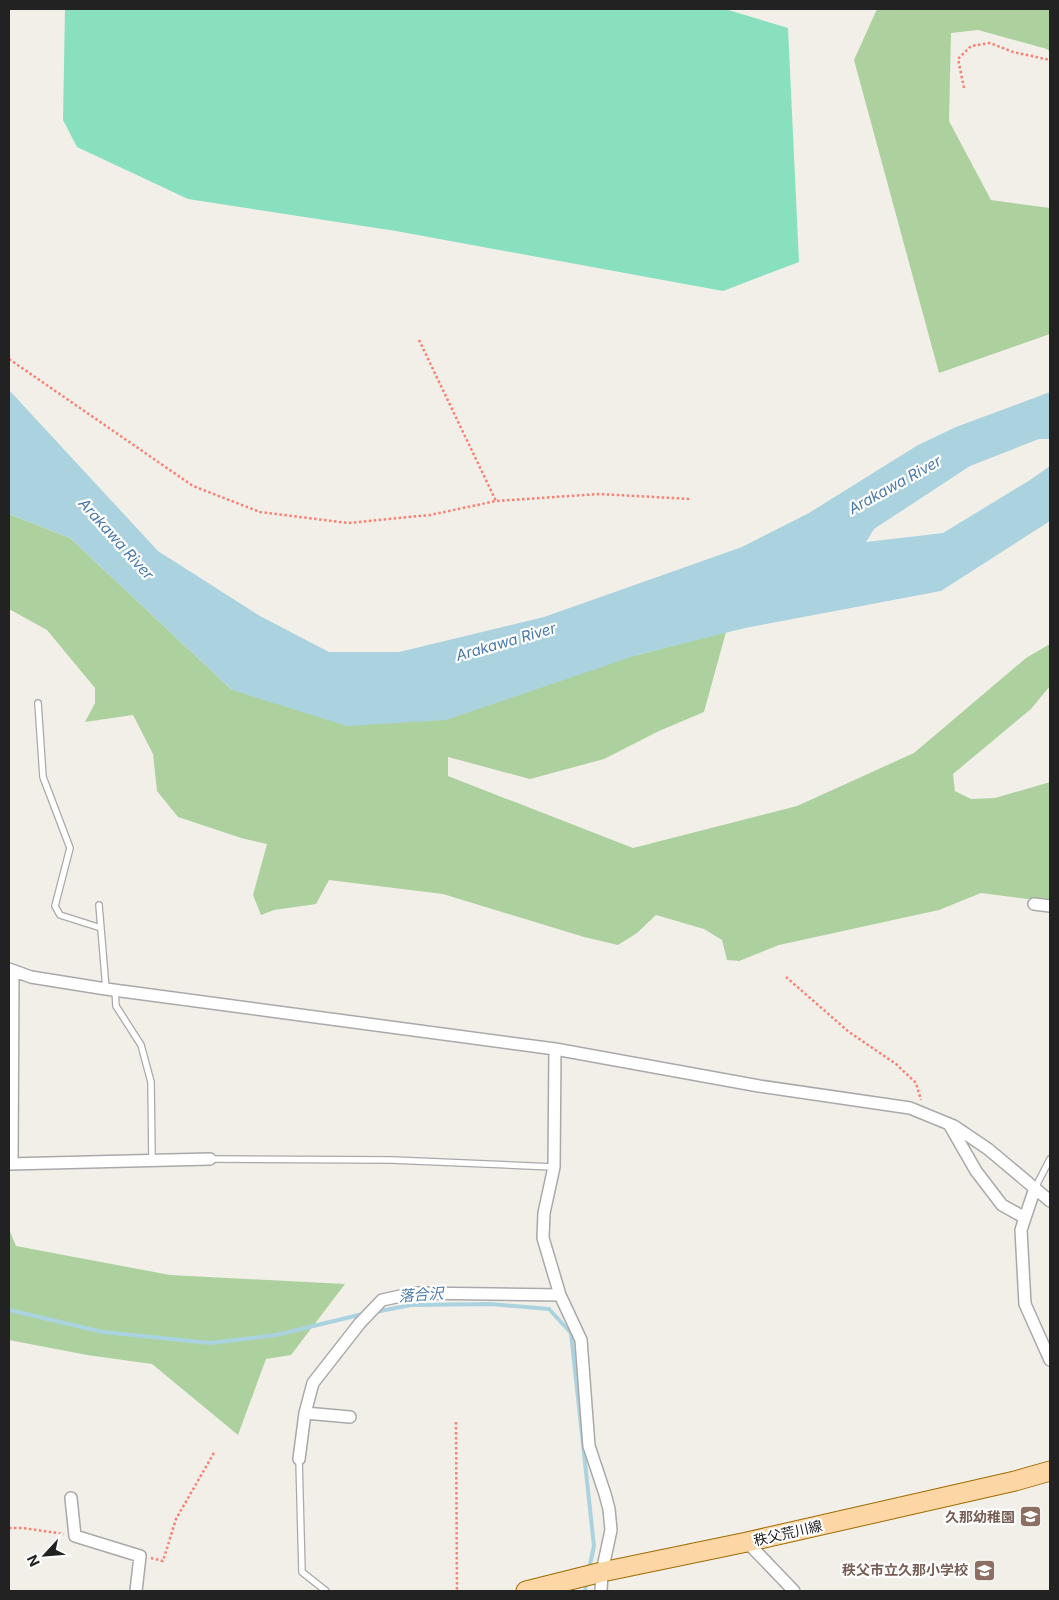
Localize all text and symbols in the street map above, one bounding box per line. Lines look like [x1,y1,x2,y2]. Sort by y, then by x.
water label: Arakawa River [844,451,945,518]
water label: Arakawa River [74,493,158,584]
water label: Arakawa River [453,618,558,665]
water label: 落合沢 [398,1283,446,1306]
school or university icon: 久那幼稚園 [1019,1505,1043,1529]
place label: 久那幼稚園 [945,1508,1015,1525]
street label: 秩父荒川線 [752,1516,824,1549]
north arrow [20,1530,70,1580]
text: N [23,1552,43,1569]
school or university icon: 秩父市立久那小学校 [972,1558,996,1582]
place label: 秩父市立久那小学校 [842,1561,968,1578]

